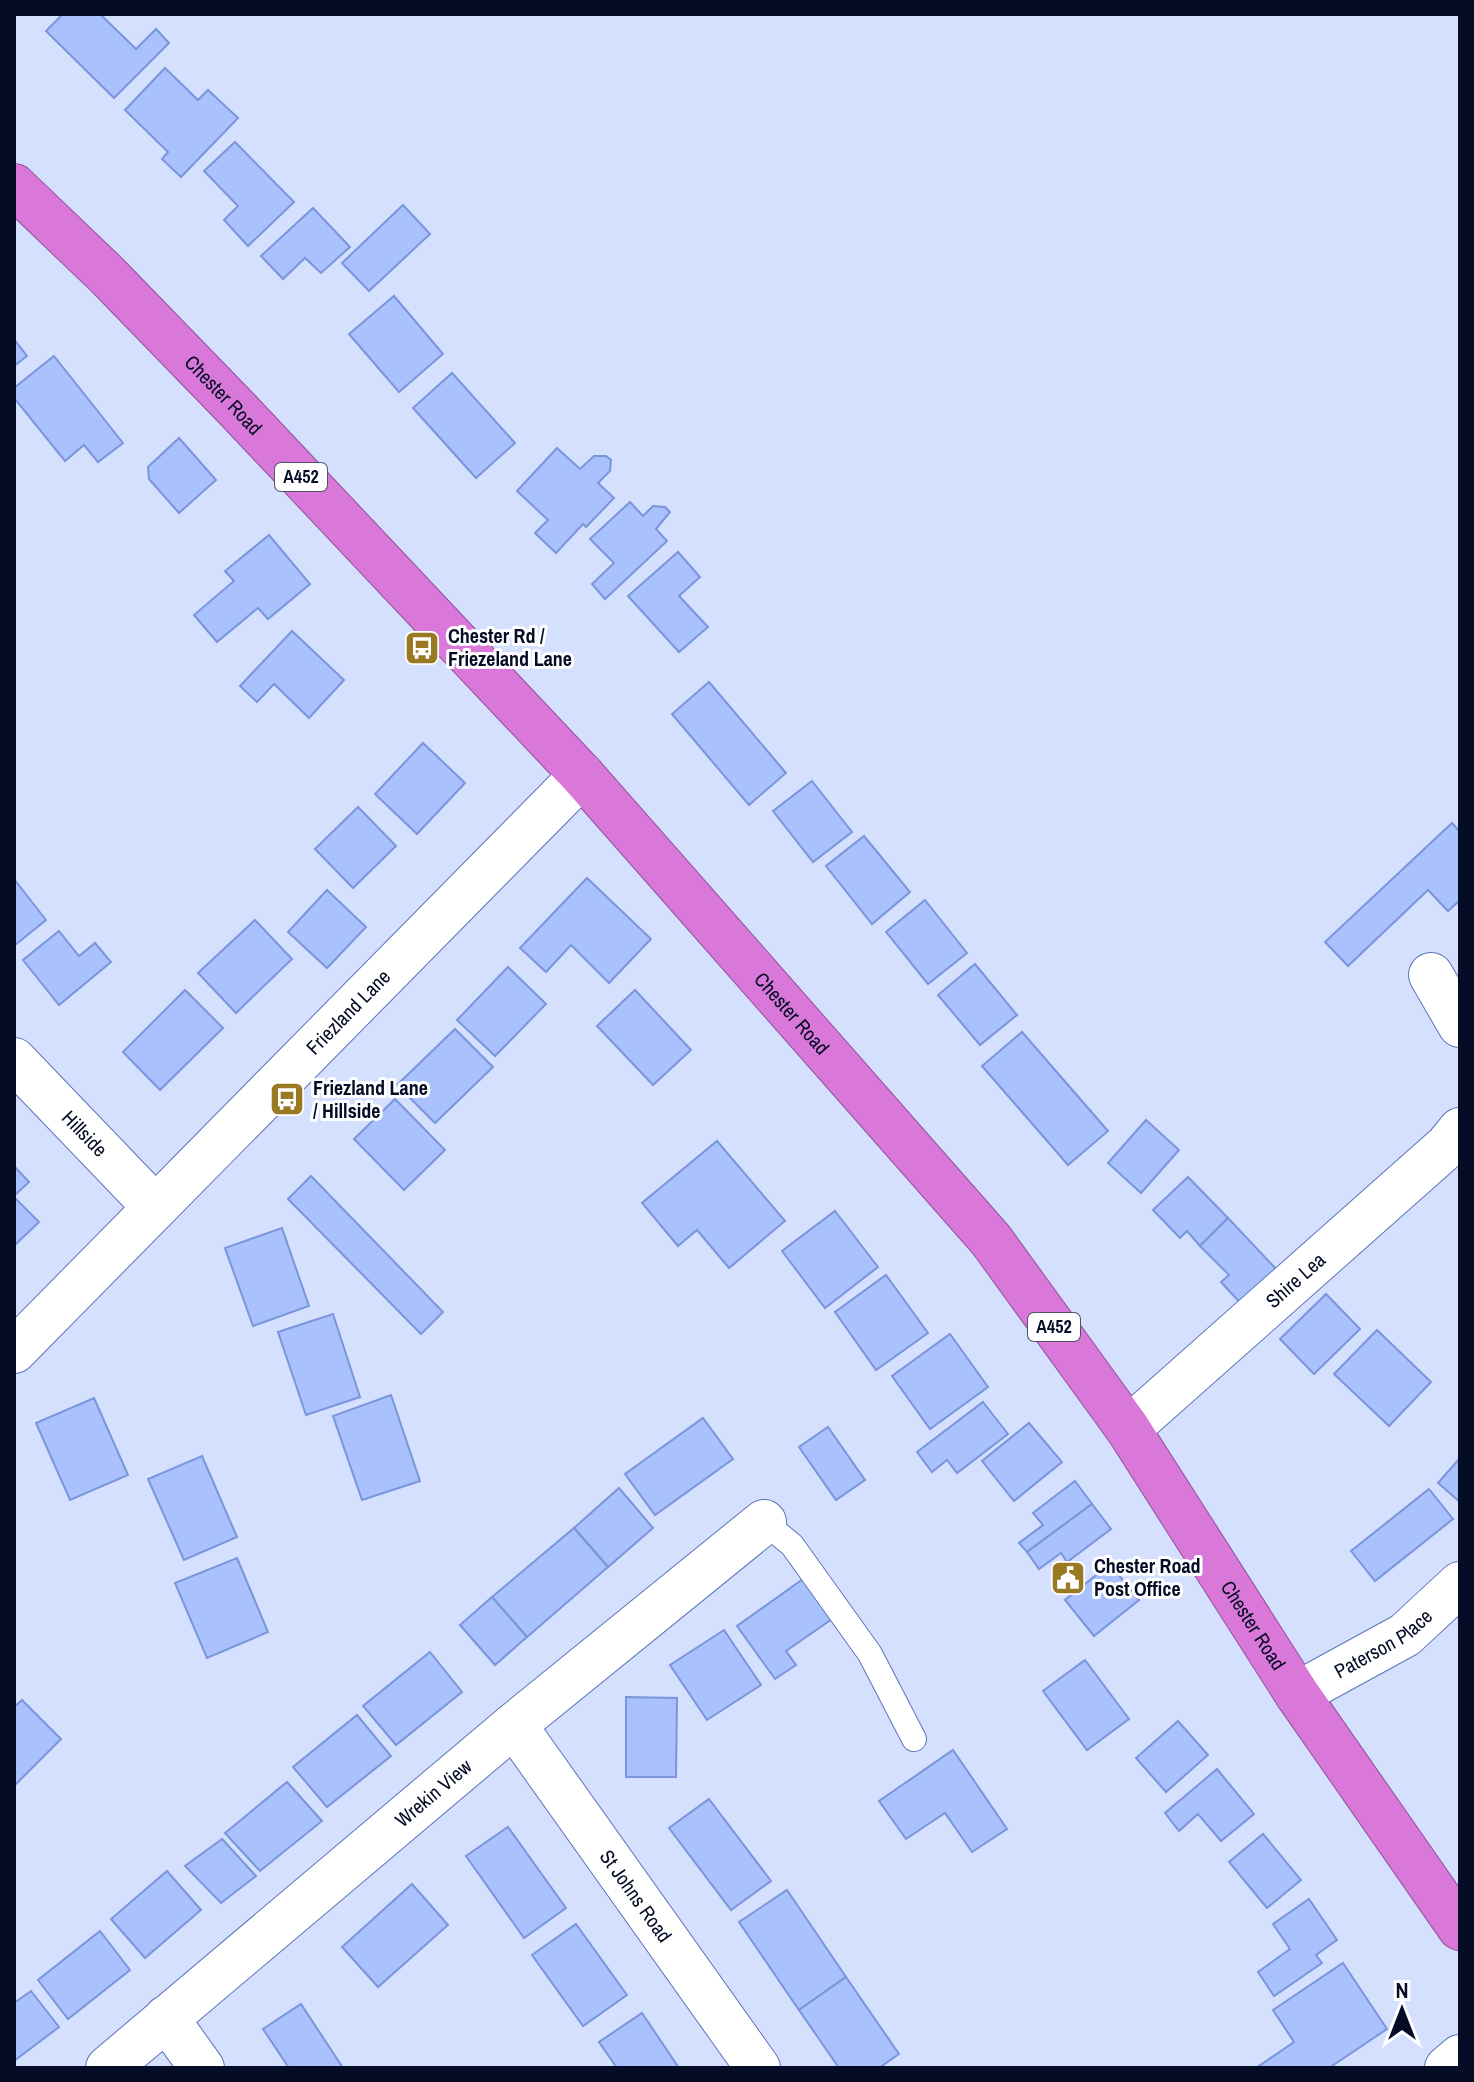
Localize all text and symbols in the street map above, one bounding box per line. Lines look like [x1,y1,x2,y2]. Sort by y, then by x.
street label: Chester Road [179,349,269,441]
road number: A452 [275,463,327,491]
place label: Chester Rd / Friezeland Lane [448,622,572,672]
bus stop icon: Chester Rd / Friezeland Lane [403,629,441,667]
street label: Friezland Lane [300,963,396,1060]
street label: Chester Road [749,966,836,1060]
place label: Friezland Lane / Hillside [313,1074,428,1124]
bus stop icon: Friezland Lane / Hillside [268,1080,306,1118]
street label: Hillside [56,1104,114,1162]
street label: Shire Lea [1260,1246,1331,1314]
road number: A452 [1028,1313,1080,1341]
place label: Chester Road Post Office [1094,1552,1201,1602]
public building icon: Chester Road Post Office [1049,1559,1087,1597]
street label: Chester Road [1215,1575,1292,1675]
street label: Paterson Place [1329,1603,1438,1684]
street label: Wrekin View [389,1752,477,1833]
street label: St Johns Road [594,1844,678,1948]
north arrow [1362,1970,1442,2050]
text: N [1395,1975,1409,2005]

